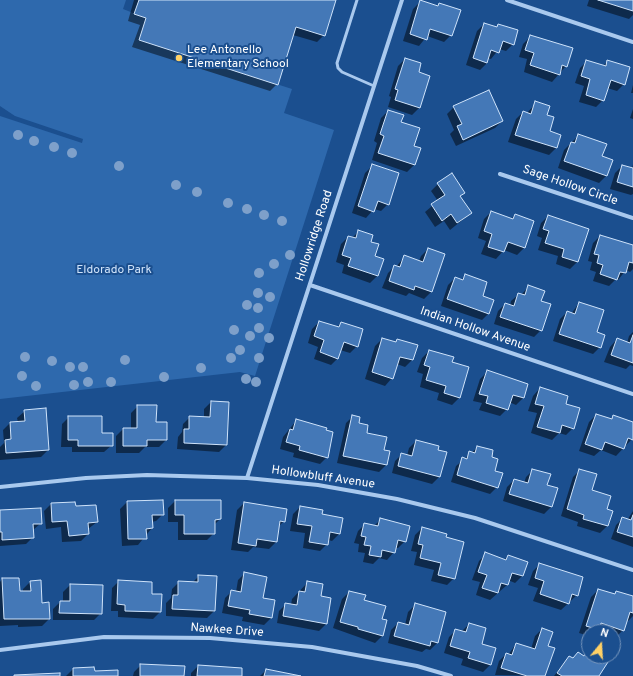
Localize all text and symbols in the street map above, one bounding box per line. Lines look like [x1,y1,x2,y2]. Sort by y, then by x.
place label: Lee Antonello Elementary School [187,44,289,72]
marker: Lee Antonello Elementary School [174,53,184,63]
street label: Sage Hollow Circle [520,163,620,209]
street label: Hollowridge Road [294,189,336,283]
park label: Eldorado Park [76,264,152,278]
street label: Indian Hollow Avenue [418,304,532,356]
street label: Hollowbluff Avenue [270,464,376,492]
street label: Nawkee Drive [190,621,264,641]
north arrow [581,624,621,664]
text: N [598,626,610,641]

